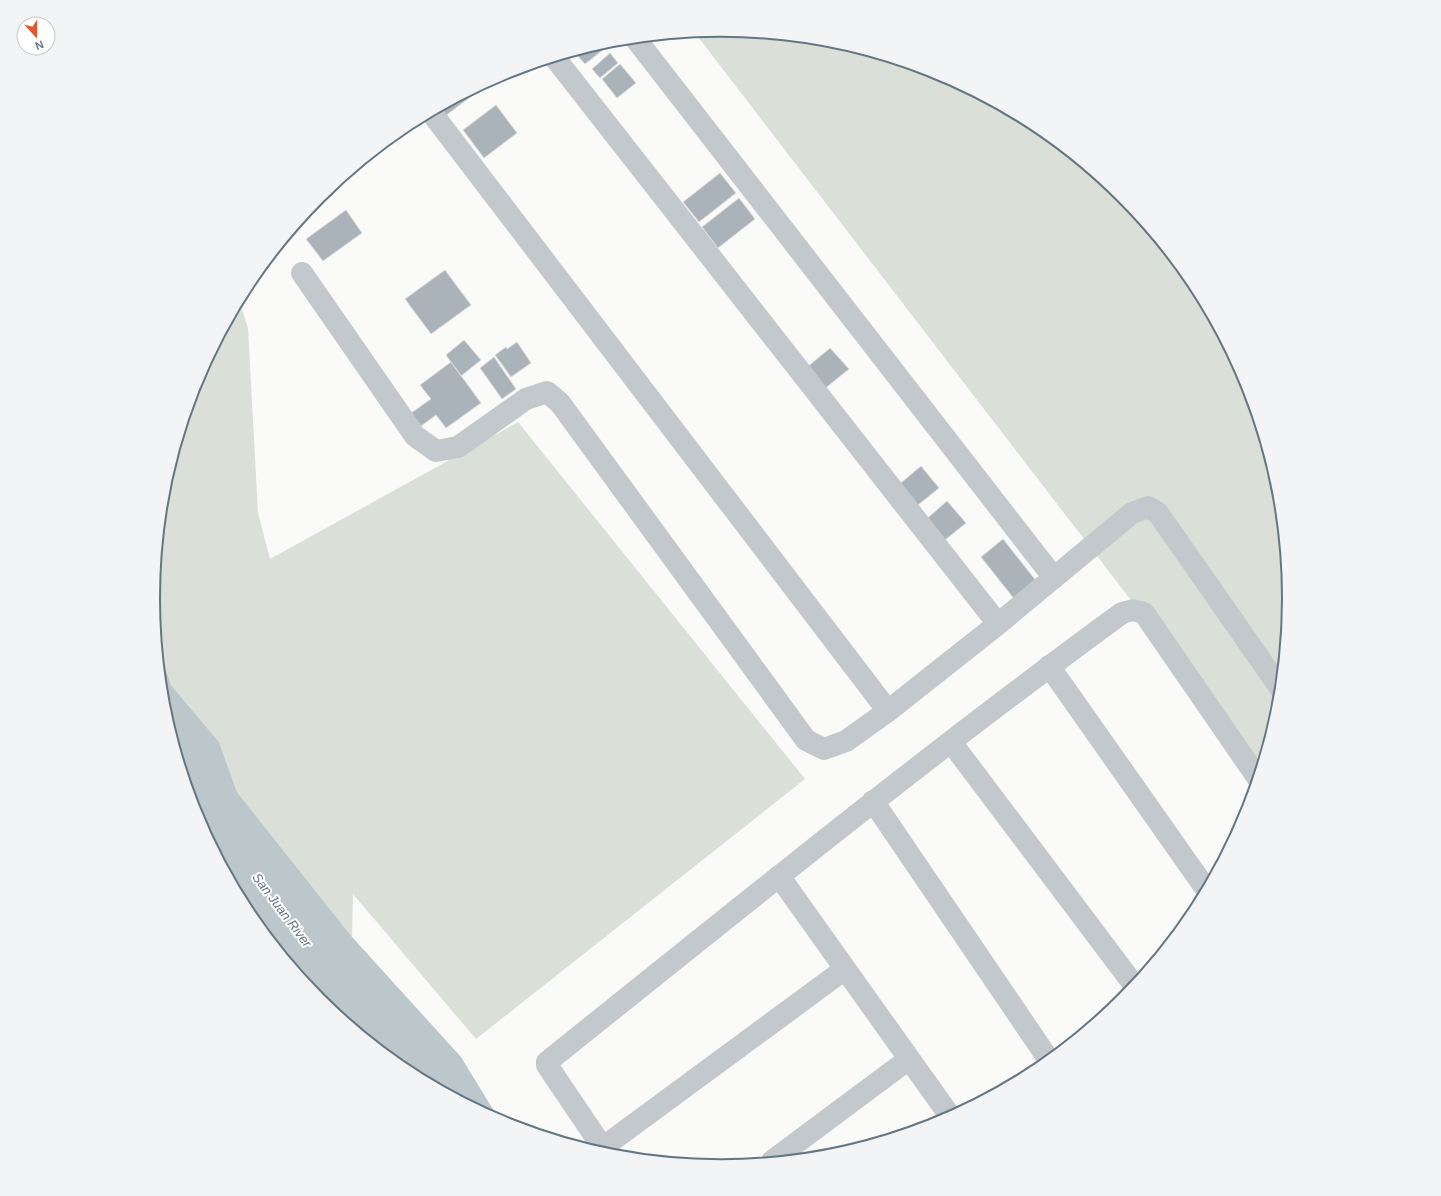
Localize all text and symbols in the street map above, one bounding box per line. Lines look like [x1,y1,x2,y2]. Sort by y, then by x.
north arrow [16,16,56,56]
text: N [34,38,45,52]
water label: San Juan River [249,870,315,951]

